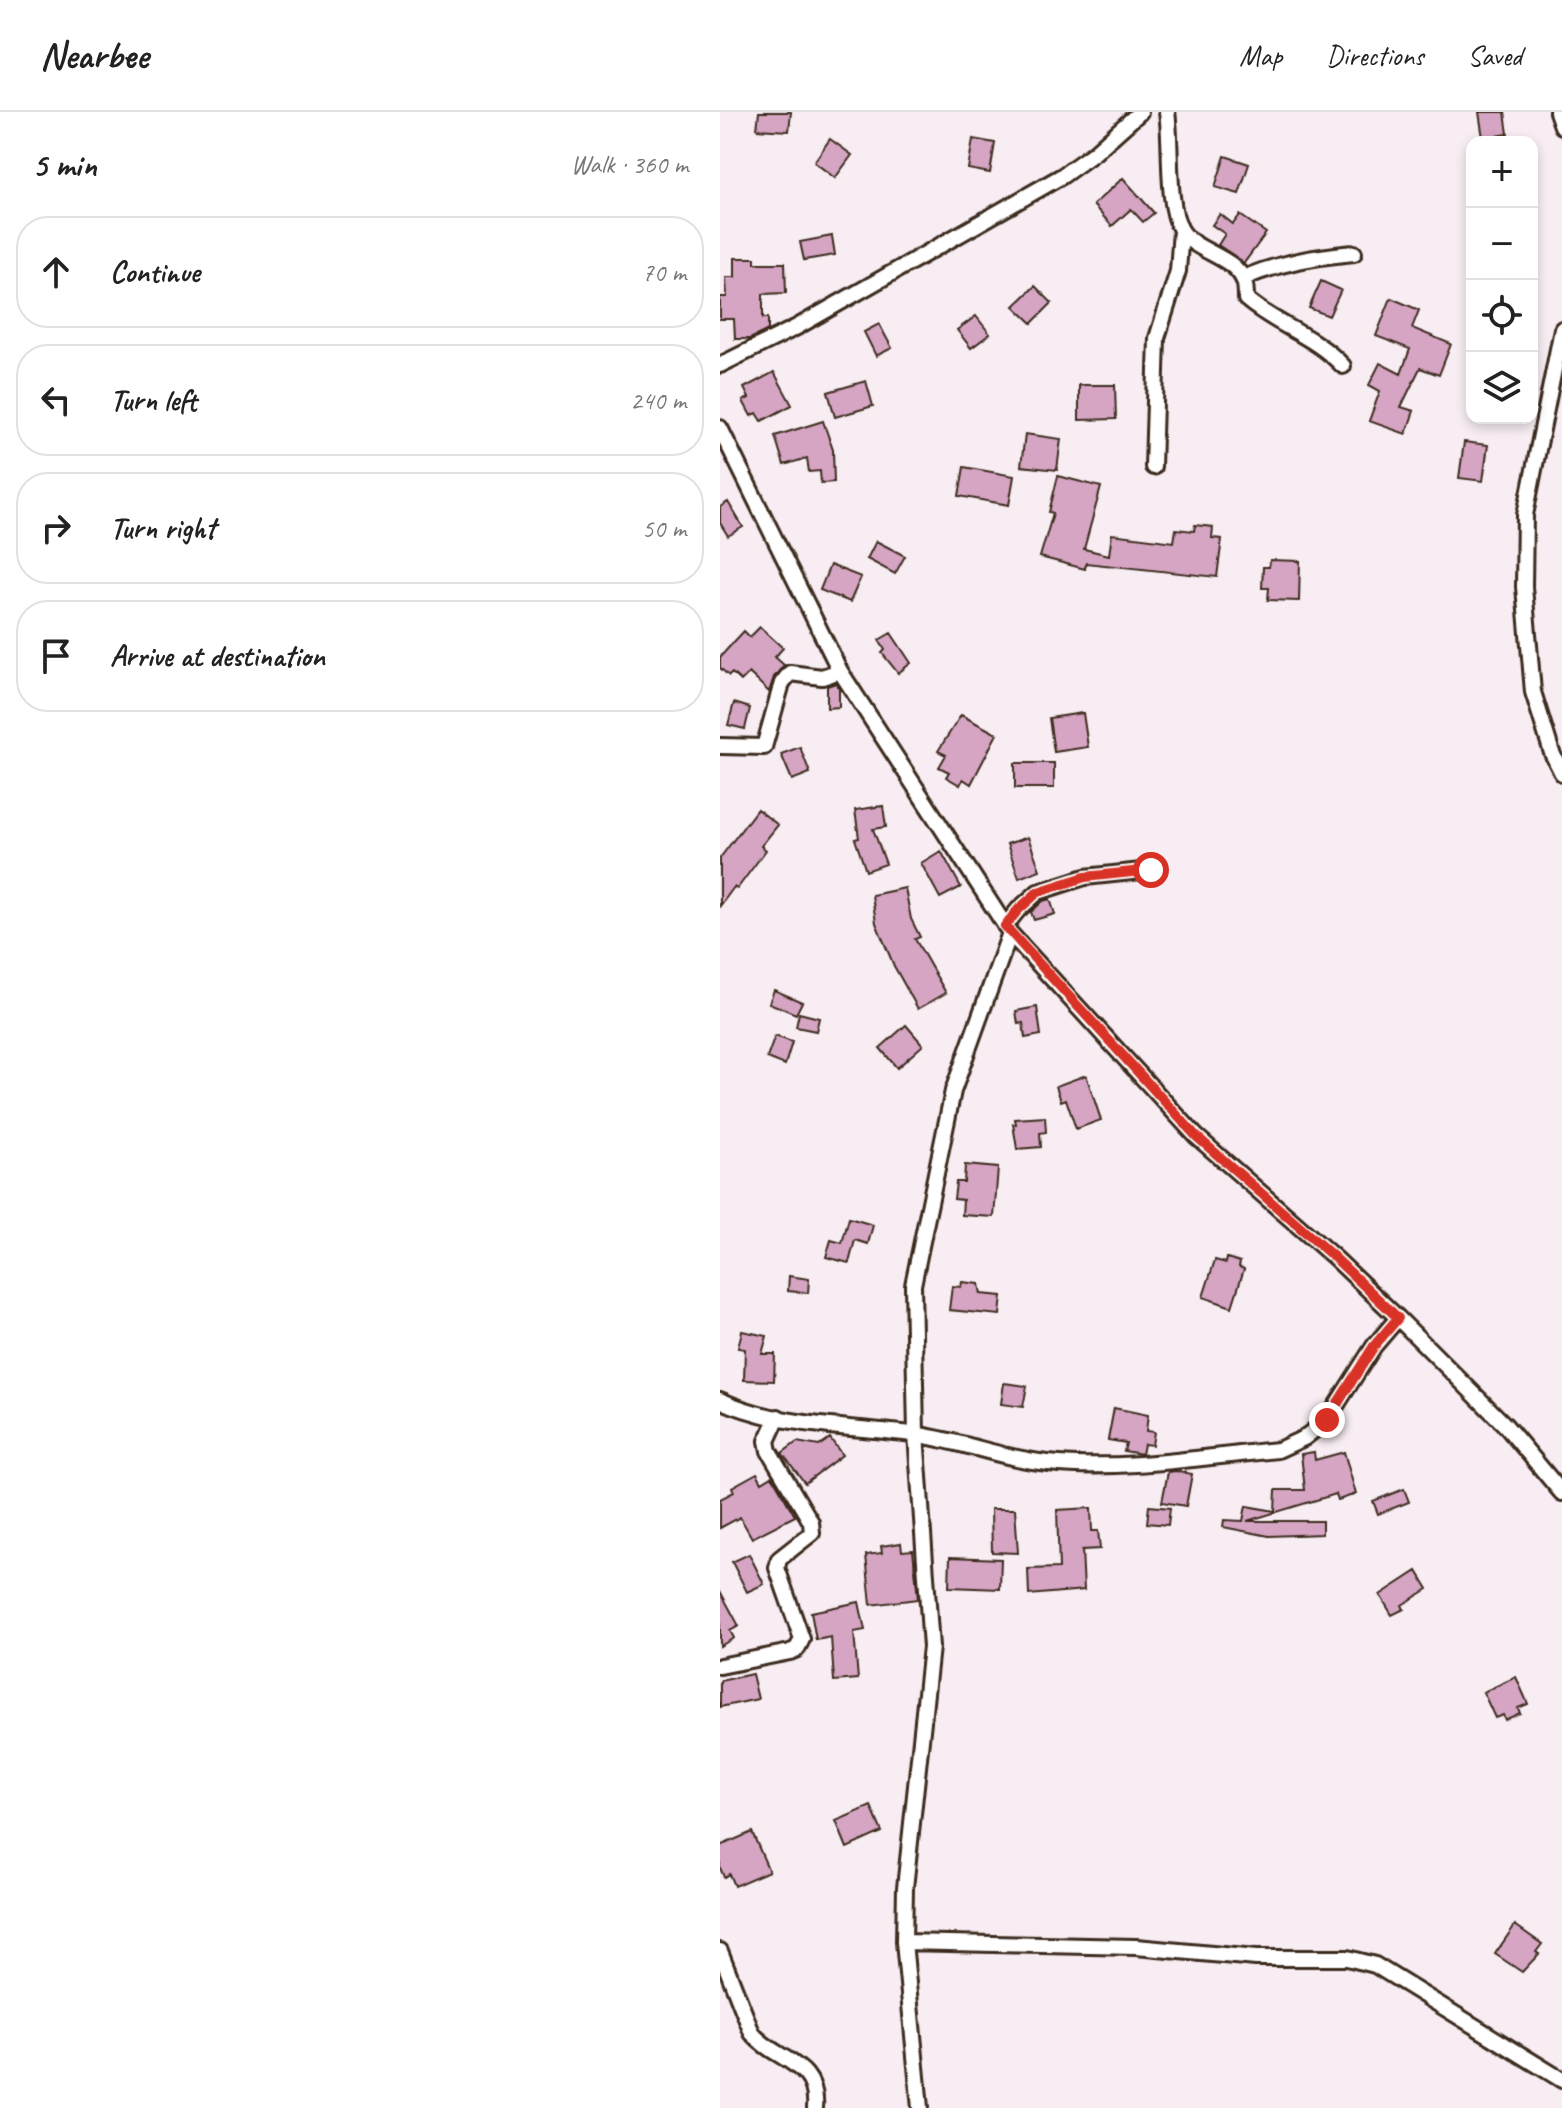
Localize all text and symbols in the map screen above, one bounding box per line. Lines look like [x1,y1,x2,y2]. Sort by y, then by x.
text: Nearbee [40,32,148,79]
text: Map [1239,38,1282,73]
text: Directions [1326,38,1424,73]
text: Saved [1468,38,1522,73]
map controls [1466,136,1538,424]
button: + [1466,136,1538,208]
text: 5 min [32,143,97,186]
text: Walk · 360 m [571,148,688,181]
button: − [1466,208,1538,280]
icon: ahead [34,250,78,294]
text: Continue [110,253,200,291]
text: 70 m [642,256,686,289]
button: locate [1466,280,1538,352]
button: layers [1466,352,1538,424]
icon: left [34,378,78,422]
text: Turn left [110,381,197,419]
text: 240 m [630,384,686,417]
icon: right [34,506,78,550]
text: Turn right [110,509,215,547]
text: 50 m [642,512,686,545]
icon: arrive [34,634,78,678]
text: Arrive at destination [110,637,325,675]
route start [1133,852,1169,888]
route end [1309,1402,1345,1438]

